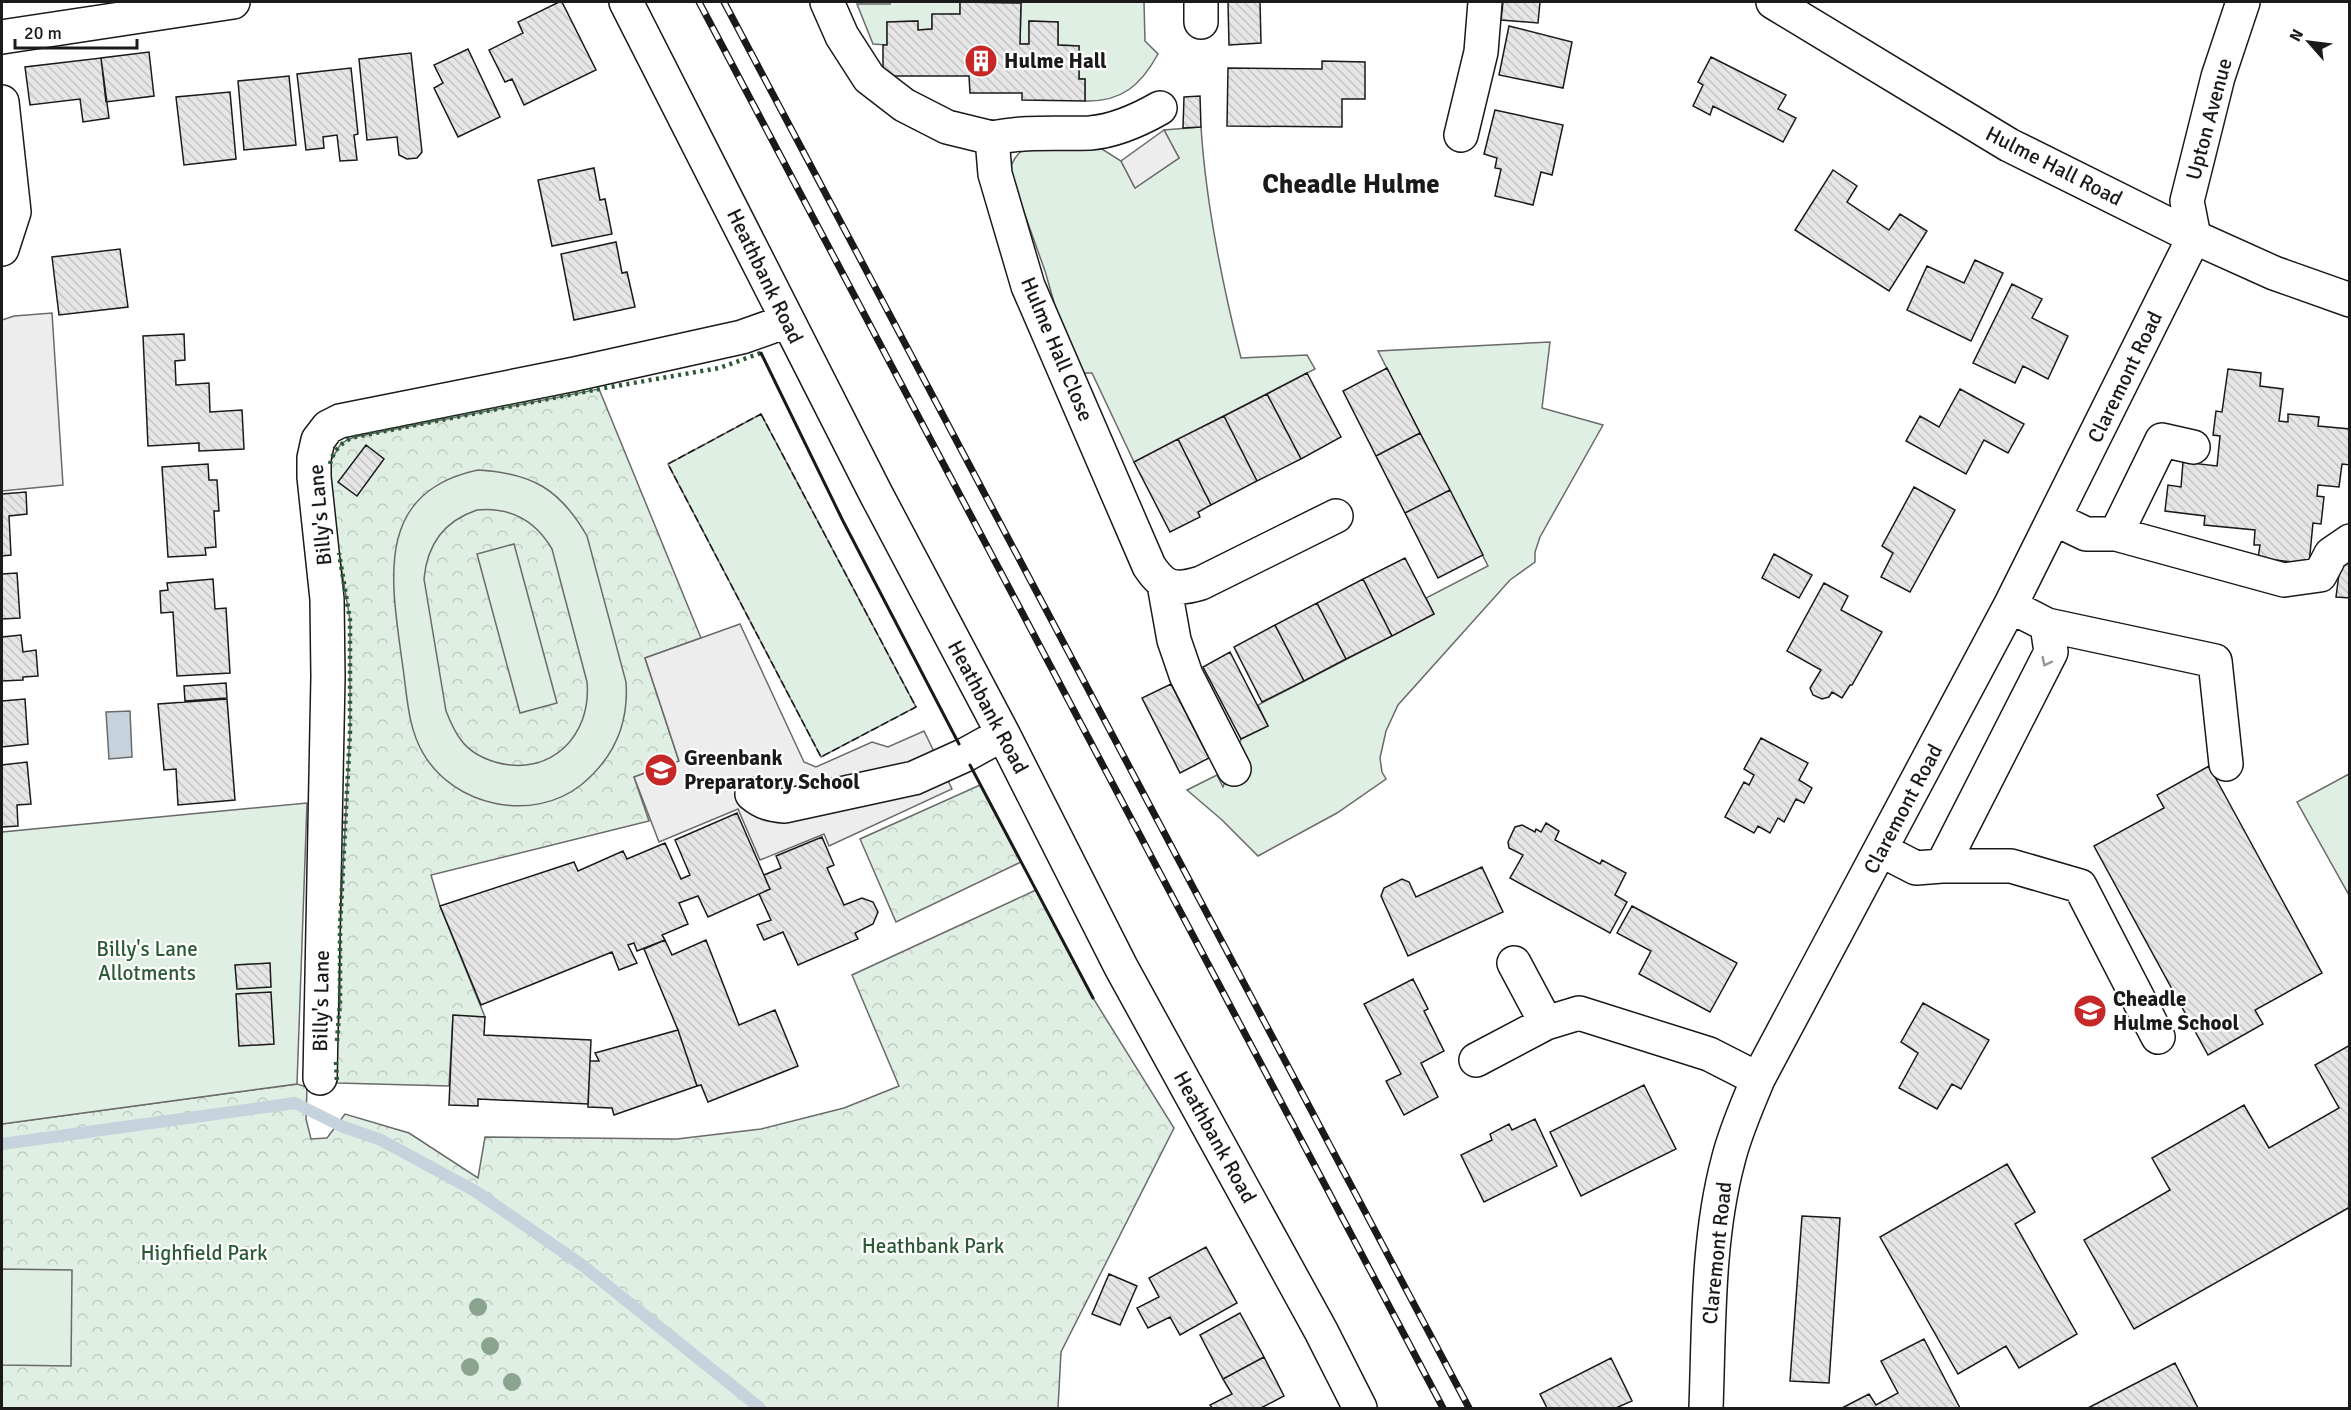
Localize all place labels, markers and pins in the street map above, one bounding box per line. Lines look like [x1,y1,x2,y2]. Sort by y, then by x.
building icon: Hulme Hall [963,43,999,79]
place label: Hulme Hall [1004,48,1107,74]
place label: Greenbank Preparatory School [684,745,860,795]
school or university icon: Greenbank Preparatory School [643,752,679,788]
place label: Cheadle Hulme School [2113,986,2240,1036]
school or university icon: Cheadle Hulme School [2072,993,2108,1029]

